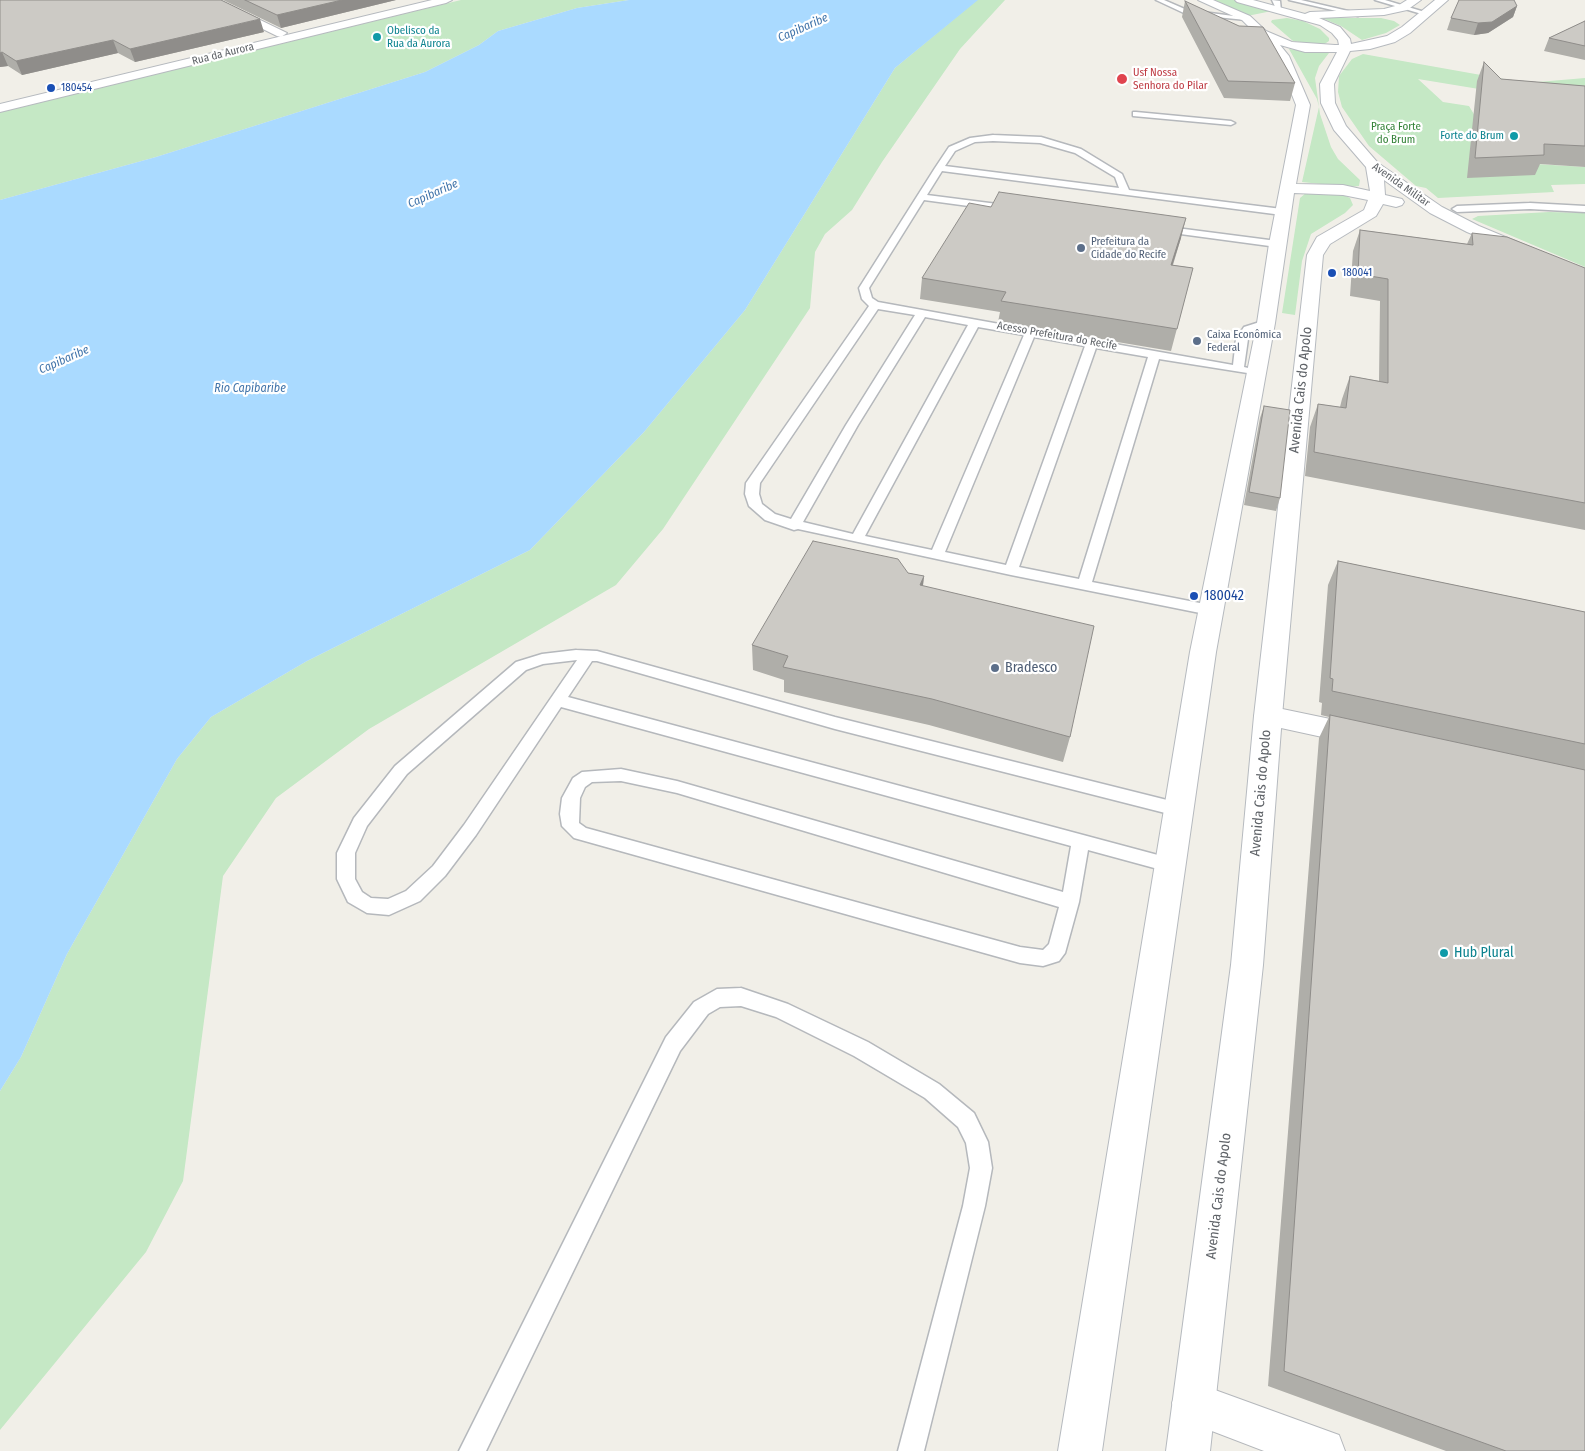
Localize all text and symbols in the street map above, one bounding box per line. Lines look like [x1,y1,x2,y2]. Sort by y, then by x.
water label: Capibaribe [776,11,830,45]
place label: Obelisco da Rua da Aurora [387,24,450,50]
marker: Obelisco da Rua da Aurora [371,31,383,43]
street label: Rua da Aurora [191,40,255,68]
place label: Usf Nossa Senhora do Pilar [1133,66,1208,92]
marker: Usf Nossa Senhora do Pilar [1115,72,1129,86]
place label: 180454 [61,81,92,95]
marker: 180454 [45,82,57,94]
park label: Praça Forte do Brum [1371,120,1421,146]
place label: Forte do Brum [1440,129,1504,143]
marker: Forte do Brum [1508,130,1520,142]
street label: Avenida Militar [1370,160,1432,210]
water label: Capibaribe [406,177,460,211]
place label: Prefeitura da Cidade do Recife [1091,235,1166,261]
marker: Prefeitura da Cidade do Recife [1075,242,1087,254]
place label: 180041 [1342,266,1372,280]
marker: 180041 [1326,267,1338,279]
street label: Acesso Prefeitura do Recife [996,319,1118,353]
street label: Avenida Cais do Apolo [1286,326,1316,454]
place label: Caixa Econômica Federal [1207,328,1281,354]
marker: Caixa Econômica Federal [1191,335,1203,347]
water label: Capibaribe [37,343,91,377]
water label: Rio Capibaribe [214,382,286,396]
place label: 180042 [1204,588,1244,604]
marker: 180042 [1188,590,1200,602]
place label: Bradesco [1005,660,1057,676]
marker: Bradesco [989,662,1001,674]
street label: Avenida Cais do Apolo [1247,729,1275,857]
place label: Hub Plural [1454,945,1514,961]
marker: Hub Plural [1438,947,1450,959]
street label: Avenida Cais do Apolo [1203,1132,1235,1260]

